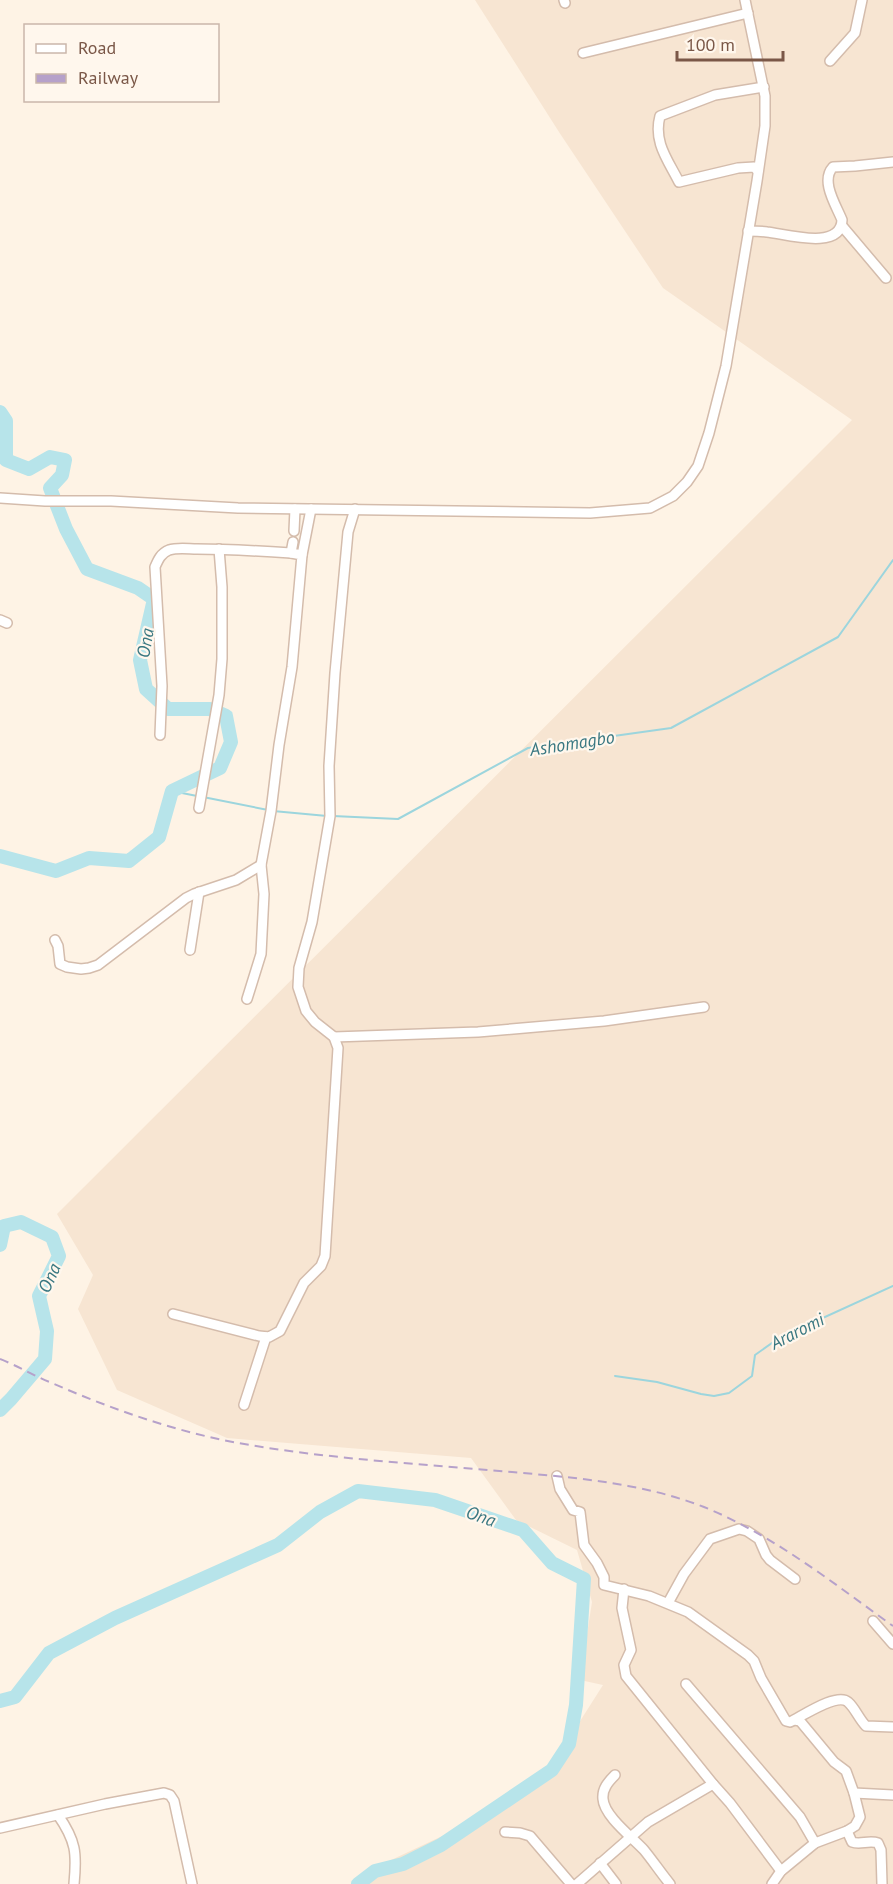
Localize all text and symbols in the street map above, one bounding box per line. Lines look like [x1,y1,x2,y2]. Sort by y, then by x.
legend [24,24,219,102]
scale bar [677,24,784,62]
text: 100 m [686,33,735,56]
text: Road [78,36,116,59]
text: Railway [78,66,139,89]
water label: Ona [131,626,159,660]
water label: Ashomagbo [527,725,616,761]
water label: Ona [32,1259,66,1296]
water label: Araromi [765,1307,829,1355]
water label: Ona [463,1500,499,1532]

